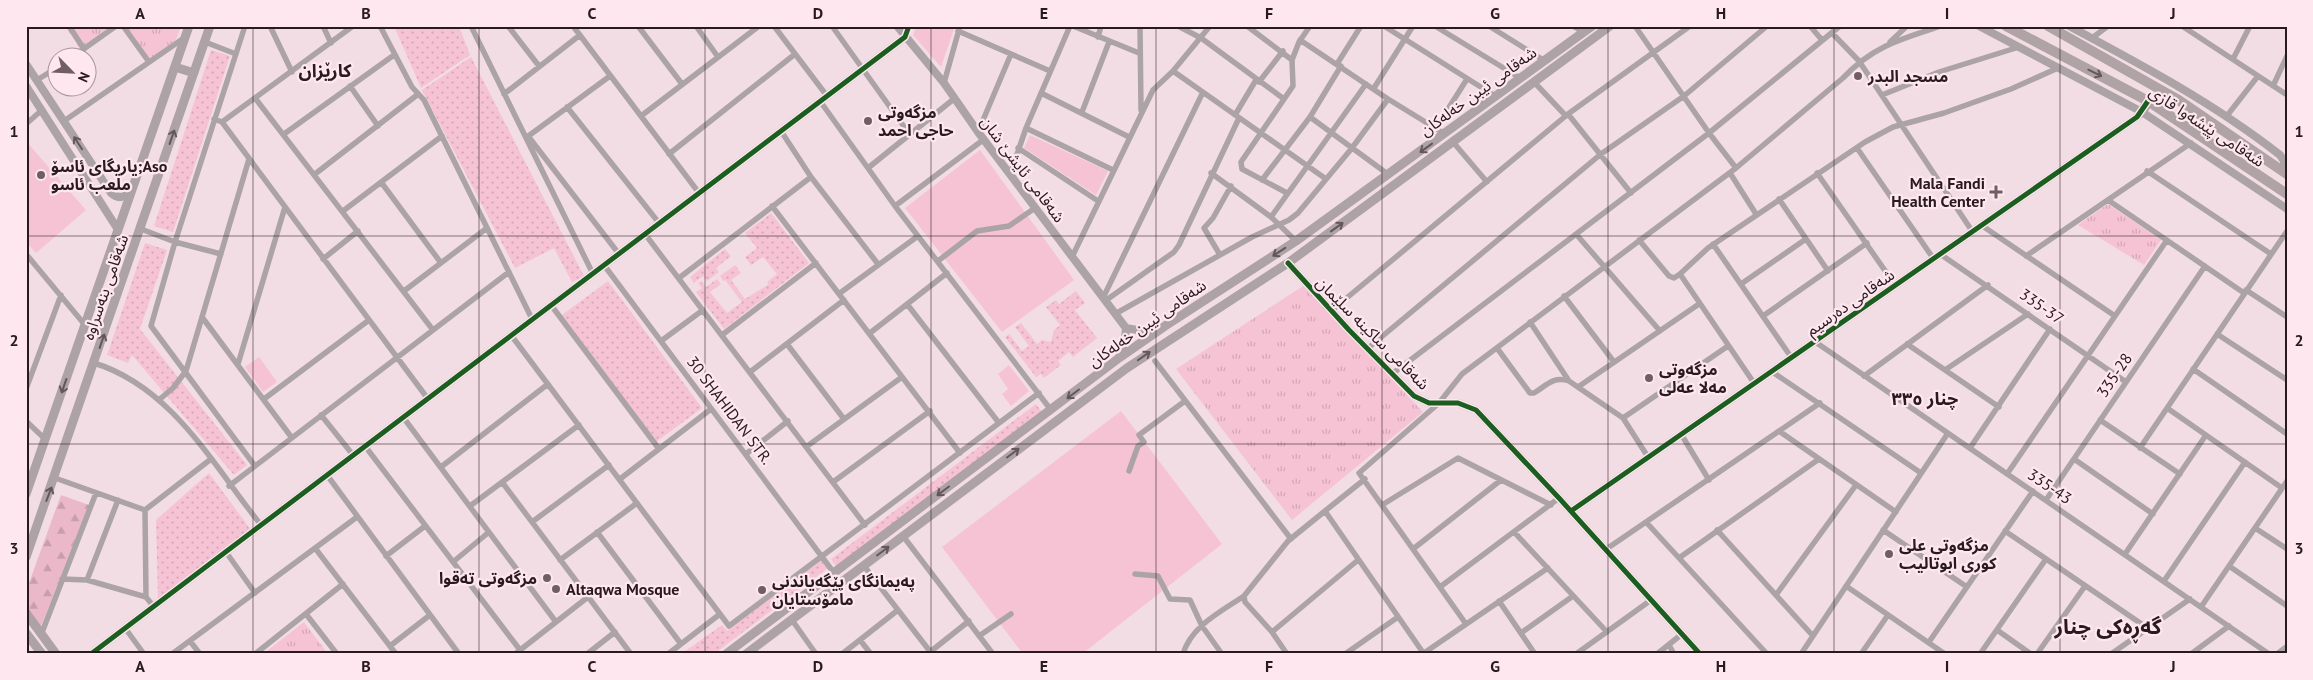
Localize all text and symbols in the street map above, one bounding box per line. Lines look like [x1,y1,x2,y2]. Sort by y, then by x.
text: A [135,3,145,23]
text: B [361,3,371,23]
text: C [588,3,597,23]
text: D [813,3,823,23]
text: E [1040,3,1048,23]
text: F [1265,3,1273,23]
text: G [1490,3,1500,23]
text: H [1716,3,1726,23]
text: I [1945,3,1949,23]
text: J [2169,3,2176,23]
street label: شەقامی ئیبن خەلەکان [1416,42,1540,140]
north arrow [48,48,98,98]
district label: کارێزان [298,59,352,82]
place label: مسجد البدر [1867,66,1948,86]
one-way arrow [2088,68,2103,78]
text: N [74,69,94,85]
marker: مسجد البدر [1852,70,1864,82]
street label: شەقامی پێشەوا قازی [2145,81,2269,172]
place label: مزگەوتی حاجی احمد [878,102,954,140]
street label: شەقامی ئایشێ شان [976,112,1070,226]
marker: مزگەوتی حاجی احمد [862,115,874,127]
text: 1 [9,121,19,141]
text: 1 [2294,121,2304,141]
one-way arrow [168,130,177,146]
one-way arrow [73,137,83,151]
one-way arrow [1420,143,1433,154]
place label: یاریگای ئاسۆ;Aso ملعب ئاسو [51,156,168,194]
marker: یاریگای ئاسۆ;Aso ملعب ئاسو [35,169,47,181]
place label: Mala Fandi Health Center [1891,173,1985,211]
marker: Mala Fandi Health Center [1989,185,2003,199]
one-way arrow [1330,222,1344,232]
street label: شەقامی بنەسراوە [78,232,132,342]
one-way arrow [1272,247,1286,257]
street label: شەقامی دەرسیم [1802,264,1900,342]
street label: شەقامی ساکینە سلێمان [1312,272,1434,394]
street label: شەقامی ئیبن خەلەکان [1084,275,1210,371]
street label: 335-37 [2016,284,2068,328]
text: 2 [9,330,19,350]
text: 2 [2294,330,2304,350]
one-way arrow [98,333,107,349]
street label: 335-28 [2092,349,2136,401]
one-way arrow [1136,351,1150,361]
street label: 30 SHAHIDAN STR. [683,352,777,468]
place label: مزگەوتی مەلا عەلی [1659,359,1727,397]
marker: مزگەوتی مەلا عەلی [1643,372,1655,384]
one-way arrow [59,378,68,394]
district label: چنار ٣٣٥ [1892,387,1958,410]
one-way arrow [1067,388,1080,399]
one-way arrow [1006,448,1019,459]
street label: 335-43 [2024,464,2076,508]
one-way arrow [936,486,950,496]
one-way arrow [45,487,54,502]
place label: مزگەوتی علی کوری ابوتالیب [1899,535,1997,573]
text: 3 [9,538,19,558]
text: 3 [2294,538,2304,558]
one-way arrow [876,546,890,556]
marker: مزگەوتی علی کوری ابوتالیب [1883,548,1895,560]
place label: مزگەوتی تەقوا [439,568,537,588]
place label: پەیمانگای پێگەیاندنی مامۆستایان [772,571,915,609]
marker: مزگەوتی تەقوا [541,572,553,584]
place label: Altaqwa Mosque [566,579,679,599]
marker: Altaqwa Mosque [550,583,562,595]
marker: پەیمانگای پێگەیاندنی مامۆستایان [756,584,768,596]
district label: گەڕەکی چنار [2053,613,2162,644]
text: A [135,656,145,676]
text: B [361,656,371,676]
text: C [588,656,597,676]
text: D [813,656,823,676]
text: E [1040,656,1048,676]
text: F [1265,656,1273,676]
text: G [1490,656,1500,676]
text: H [1716,656,1726,676]
text: I [1945,656,1949,676]
text: J [2169,656,2176,676]

